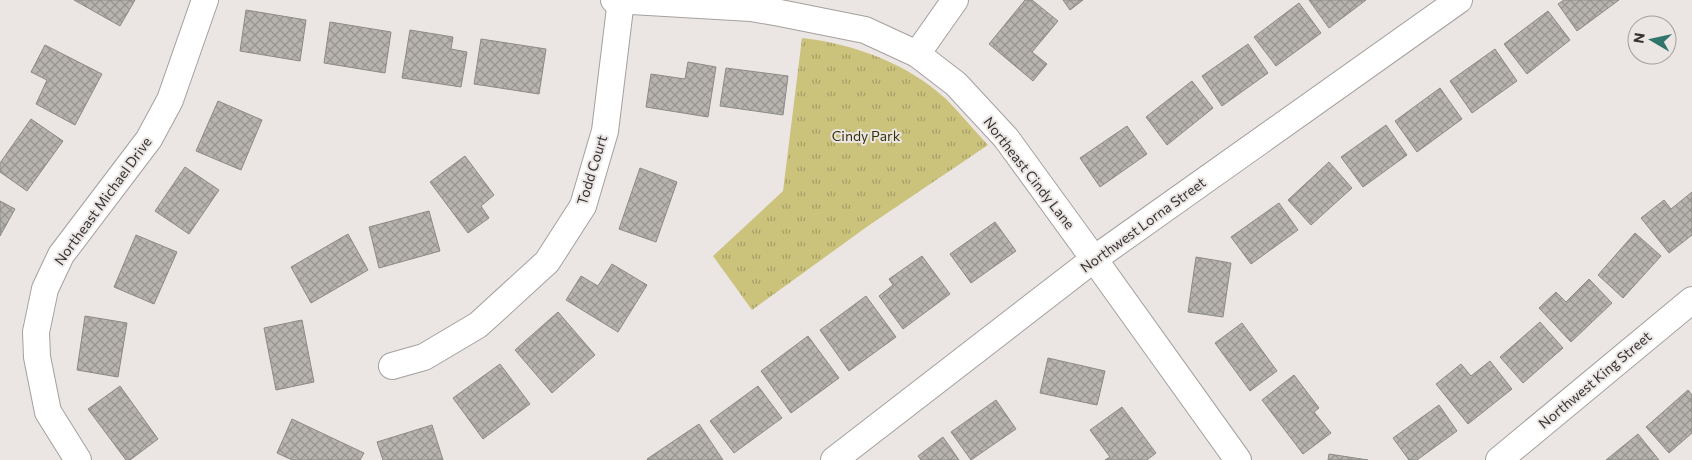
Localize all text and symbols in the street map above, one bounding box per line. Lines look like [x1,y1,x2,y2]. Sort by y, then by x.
north arrow [1627,15,1677,65]
text: N [1629,31,1648,44]
street label: Northeast Cindy Lane [980,113,1078,232]
park label: Cindy Park [832,127,901,144]
street label: Northeast Michael Drive [50,133,155,268]
street label: Todd Court [573,133,610,207]
street label: Northwest Lorna Street [1077,173,1209,276]
street label: Northwest King Street [1535,327,1655,432]

